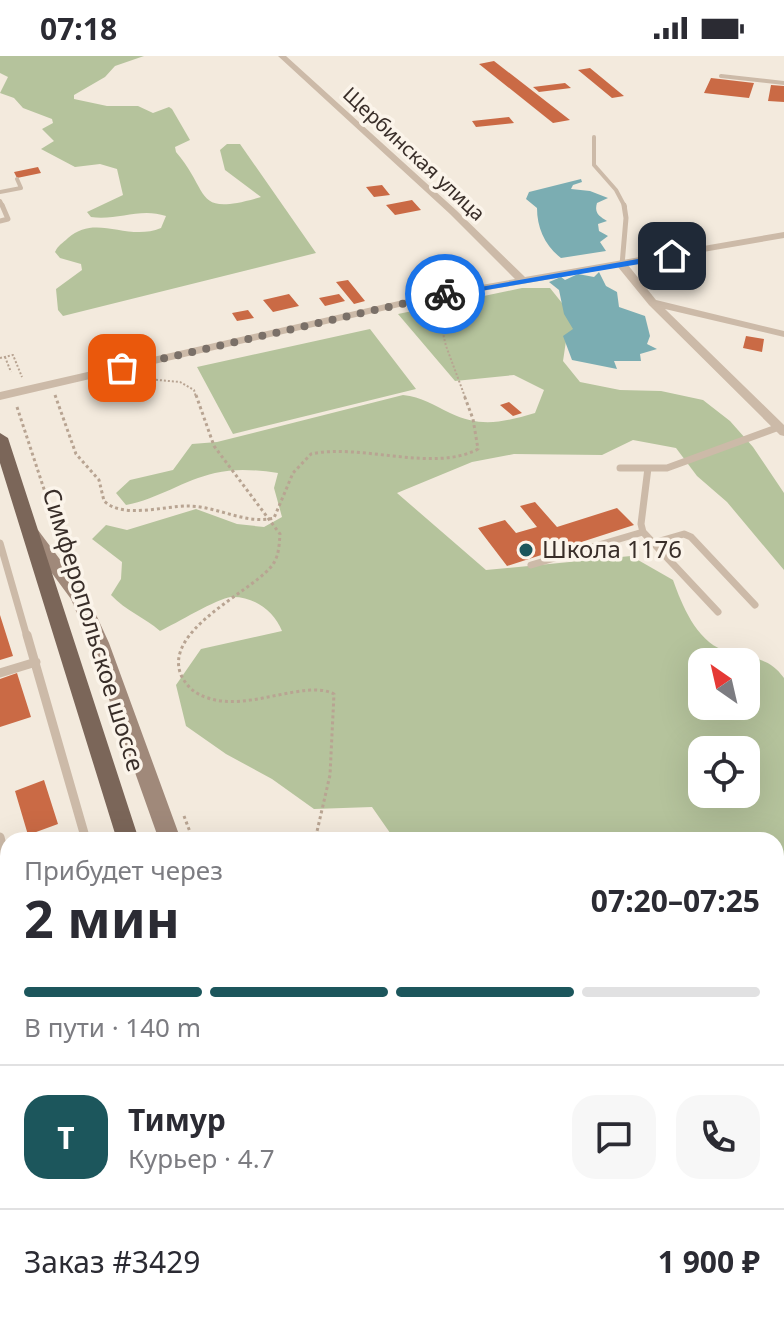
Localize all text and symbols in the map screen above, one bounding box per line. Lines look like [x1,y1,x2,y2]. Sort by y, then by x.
text: 07:18 [40,8,117,49]
street label: Щербинская улица [337,81,491,227]
pin [638,222,706,290]
icon: home [650,234,694,278]
courier [405,254,485,334]
icon: bike [423,272,467,316]
pin [88,334,156,402]
icon: bag [100,346,144,390]
street label: Симферопольское шоссе [36,484,153,775]
place label: Школа 1176 [542,532,682,565]
marker: Школа 1176 [517,541,535,559]
north arrow [688,648,760,720]
map controls [688,648,760,808]
button: locate [688,736,760,808]
text: Прибудет через [24,852,223,888]
text: 07:20–07:25 [591,880,760,921]
text: 2 мин [24,882,180,953]
text: В пути · 140 m [24,1009,201,1045]
button: chat [572,1095,656,1179]
button: phone [676,1095,760,1179]
text: Тимур [128,1099,226,1140]
text: Т [57,1117,75,1158]
text: Курьер · 4.7 [128,1140,275,1176]
text: Заказ #3429 [24,1241,200,1282]
text: 1 900 ₽ [658,1241,760,1282]

